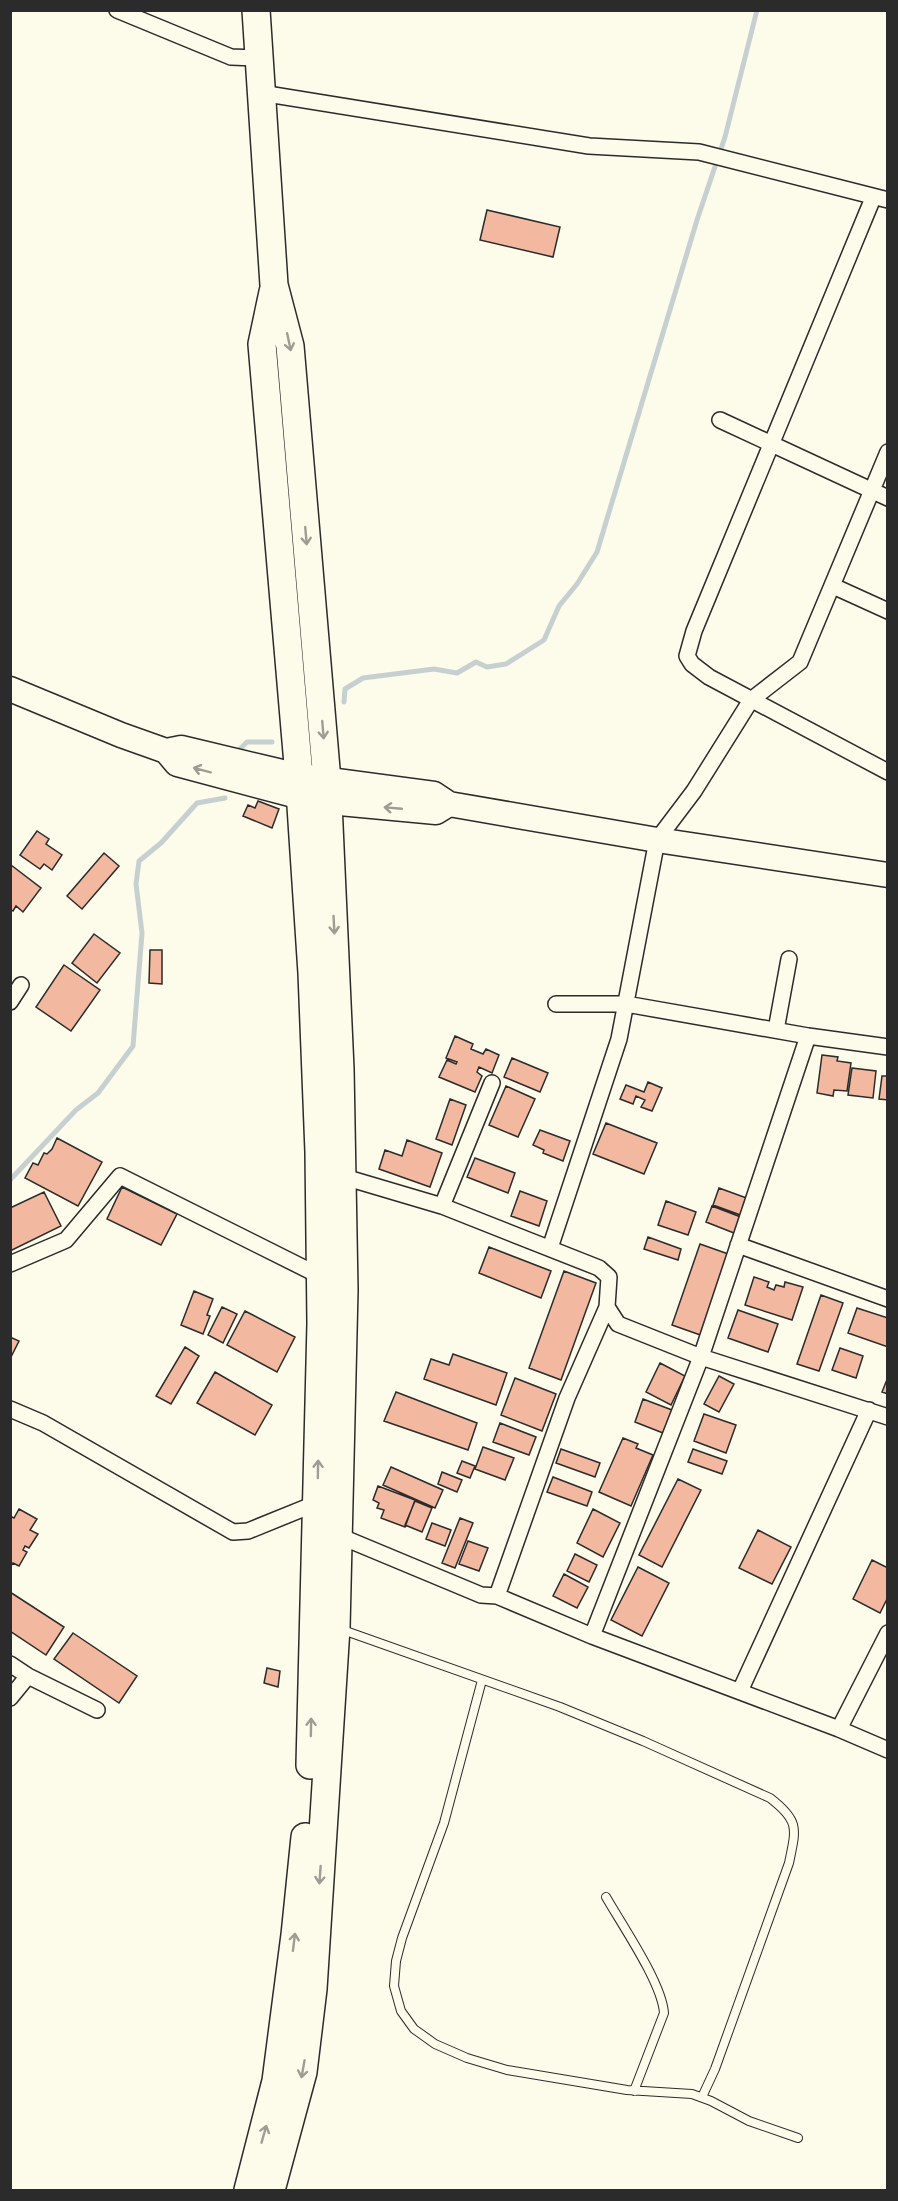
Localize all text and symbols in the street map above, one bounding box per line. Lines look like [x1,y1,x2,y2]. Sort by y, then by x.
one-way arrow [283,332,295,351]
one-way arrow [301,525,312,545]
one-way arrow [318,720,329,739]
one-way arrow [193,764,212,776]
one-way arrow [383,802,403,813]
one-way arrow [328,914,340,934]
one-way arrow [312,1459,323,1479]
one-way arrow [305,1717,317,1737]
one-way arrow [315,1864,326,1884]
one-way arrow [289,1932,300,1952]
one-way arrow [297,2059,308,2078]
one-way arrow [258,2125,270,2144]

